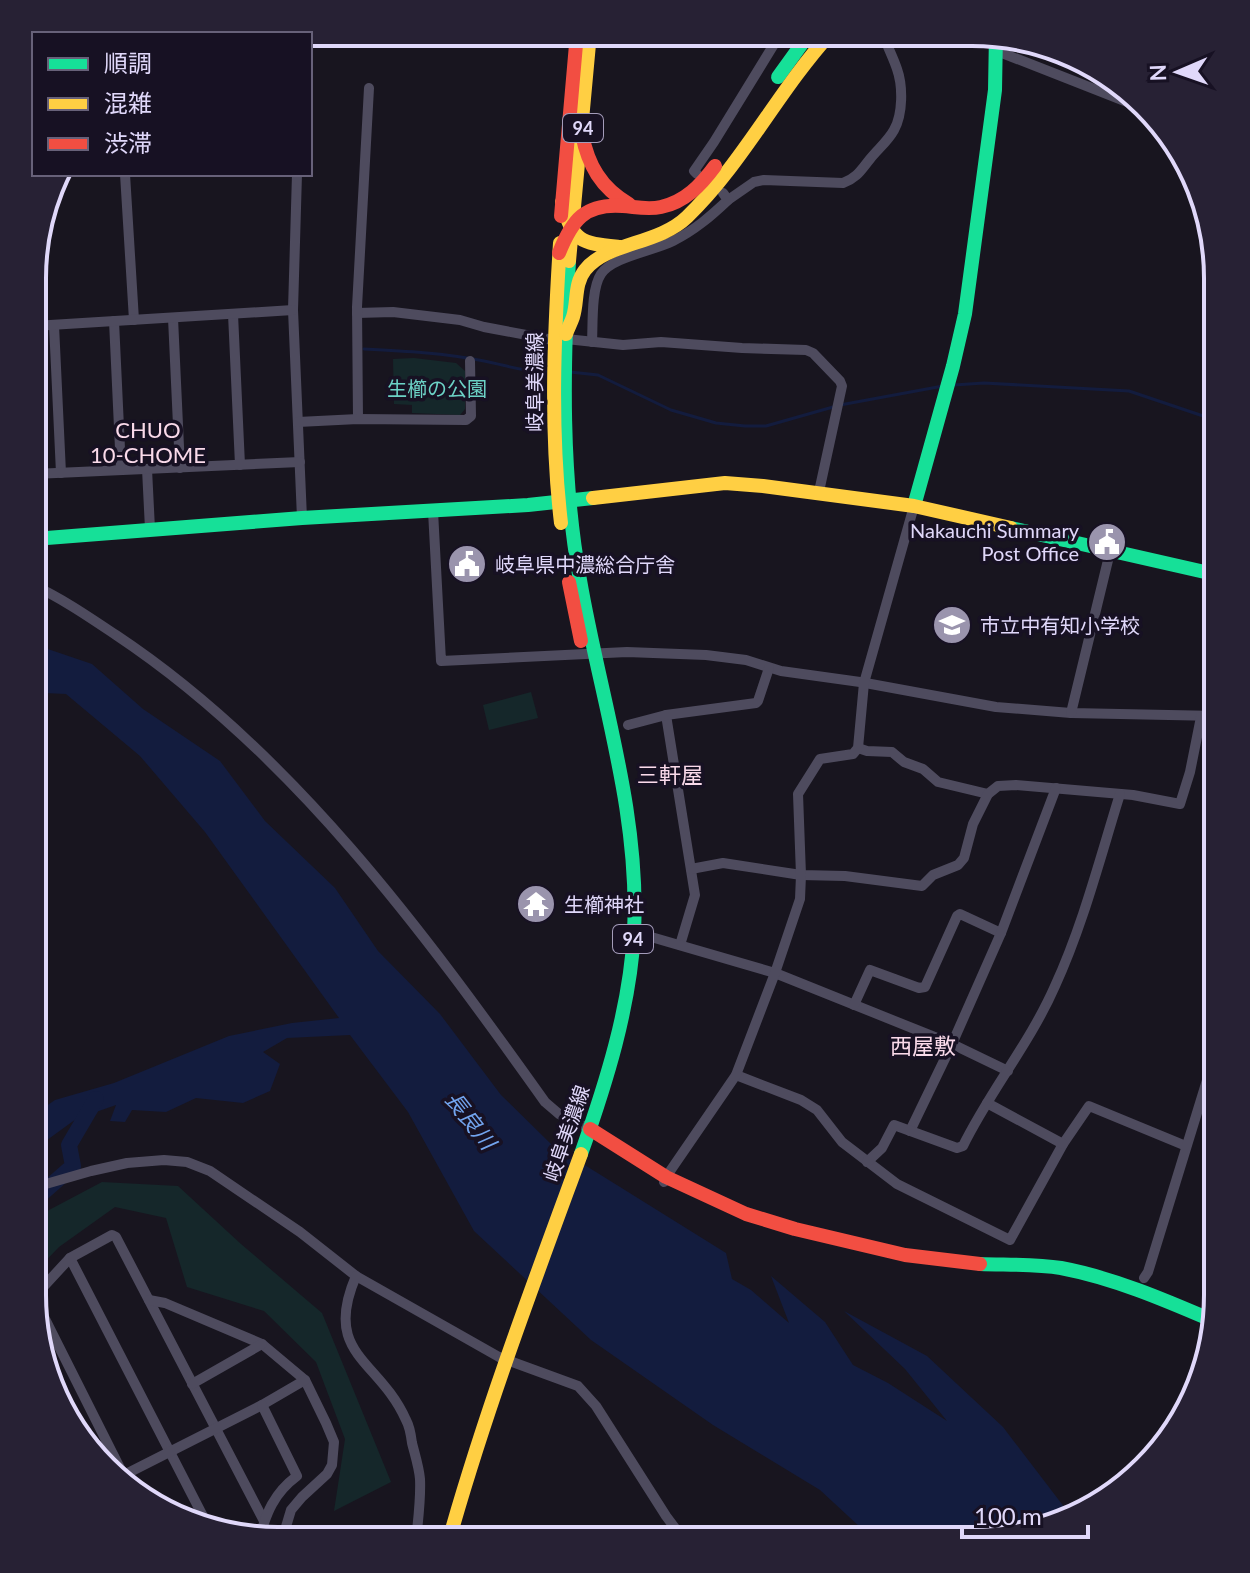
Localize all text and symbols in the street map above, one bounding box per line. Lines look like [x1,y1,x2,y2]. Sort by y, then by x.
legend [32,32,312,176]
north arrow [1138,32,1218,112]
text: 順調 [104,48,152,77]
text: N [1144,64,1171,82]
text: 混雑 [104,88,152,117]
road number: 94 [563,114,603,142]
text: 渋滞 [104,128,152,157]
street label: 岐阜美濃線 [522,332,546,432]
park label: 生櫛の公園 [387,376,487,400]
district label: CHUO 10-CHOME [90,416,206,468]
place label: Nakauchi Summary Post Office [910,518,1080,565]
public building icon: Nakauchi Summary Post Office [1086,521,1128,563]
public building icon: 岐阜県中濃総合庁舎 [446,543,488,585]
place label: 岐阜県中濃総合庁舎 [495,552,675,576]
school or university icon: 市立中有知小学校 [931,604,973,646]
place label: 市立中有知小学校 [980,613,1140,637]
district label: 三軒屋 [637,761,703,788]
temple icon: 生櫛神社 [515,883,557,925]
place label: 生櫛神社 [564,892,644,916]
road number: 94 [613,925,653,953]
district label: 西屋敷 [890,1032,956,1059]
street label: 岐阜美濃線 [538,1082,594,1184]
water label: 長良川 [440,1086,503,1156]
scale bar [962,1489,1088,1539]
text: 100 m [974,1501,1042,1530]

